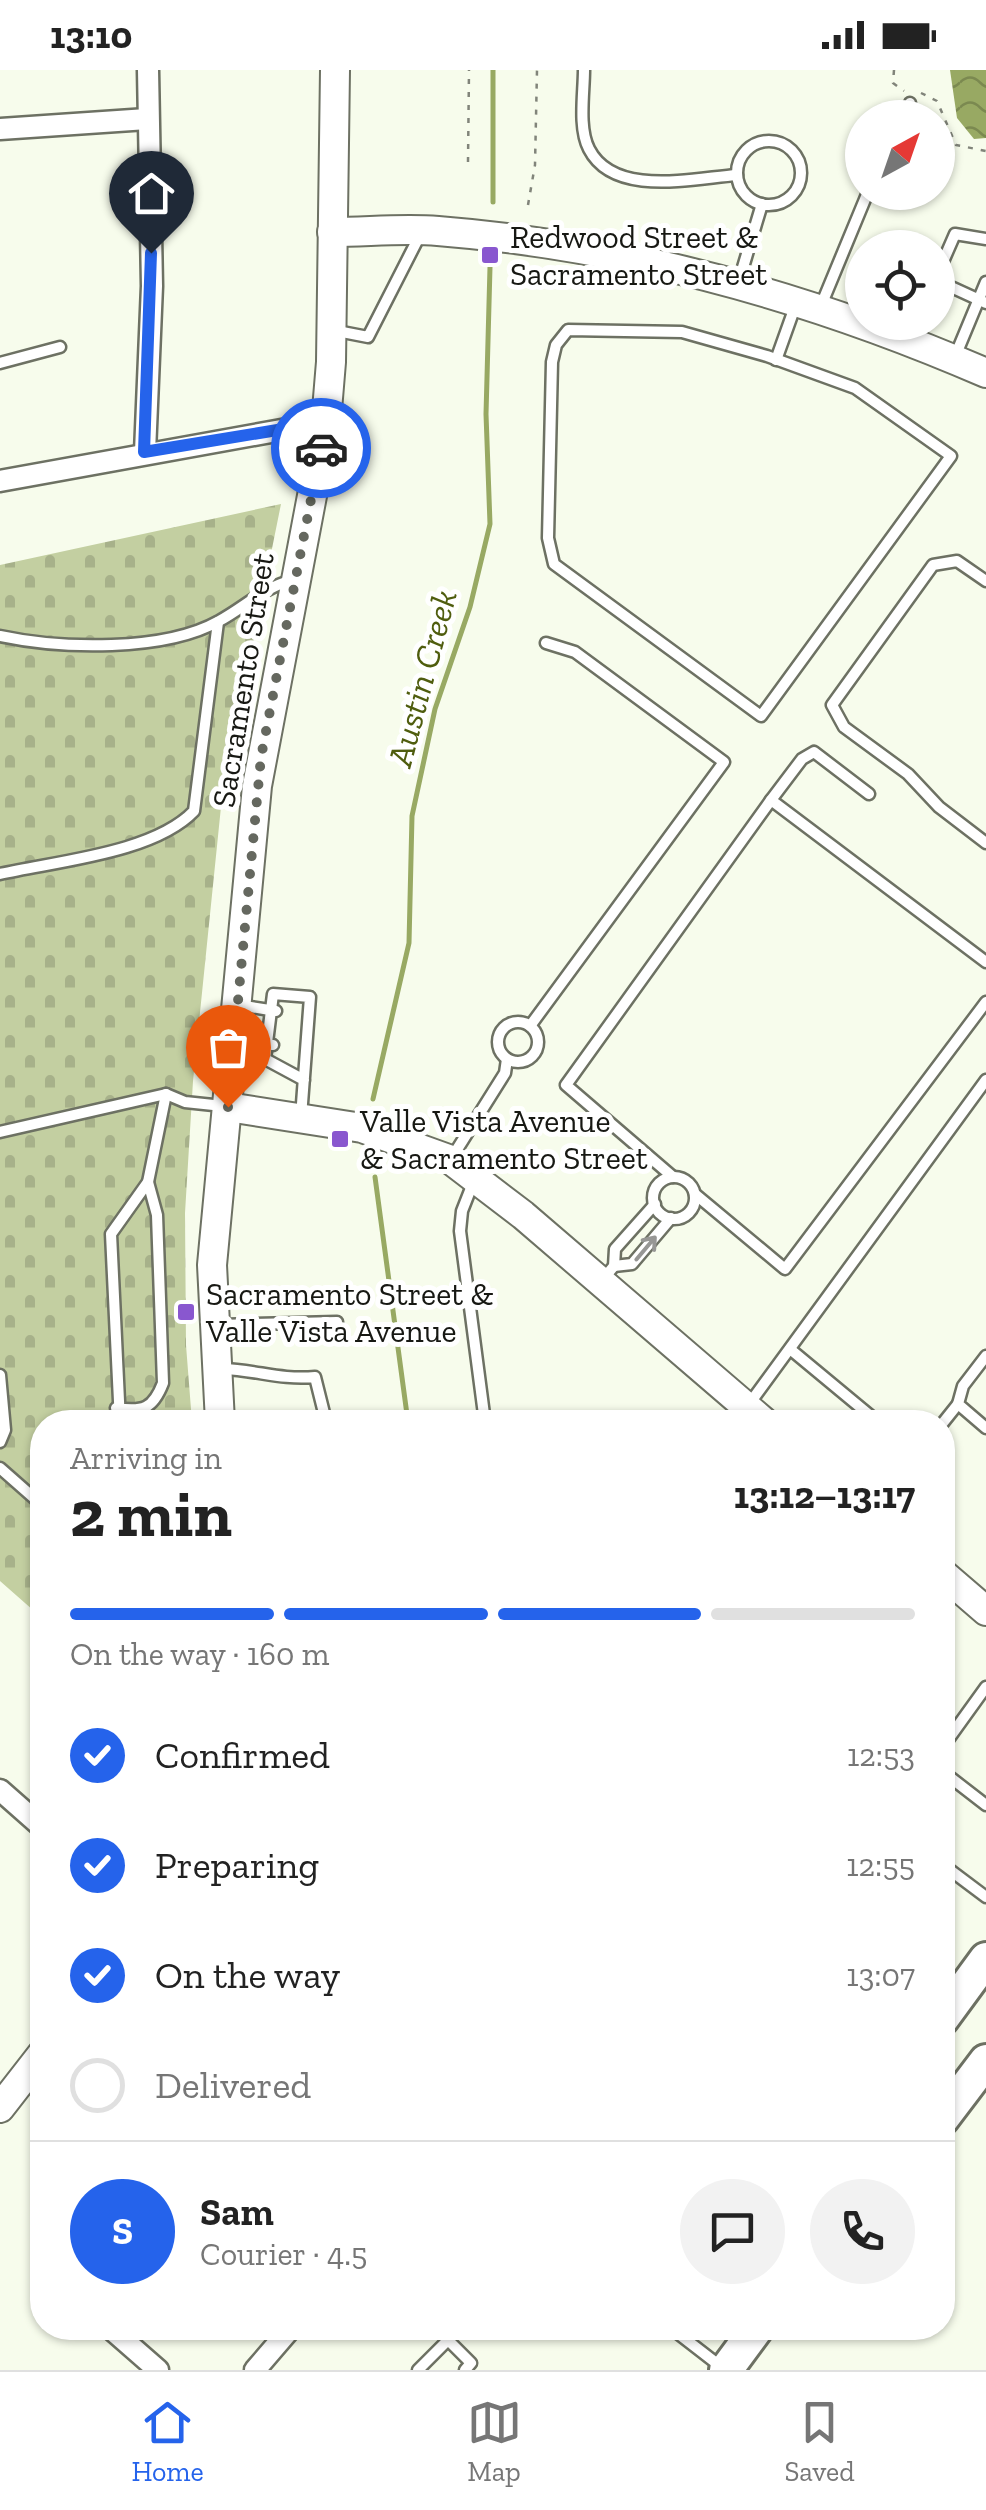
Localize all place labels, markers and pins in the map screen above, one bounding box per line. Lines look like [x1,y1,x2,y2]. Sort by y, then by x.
pin [109,151,194,254]
place label: Redwood Street & Sacramento Street [510,218,767,293]
marker: Redwood Street & Sacramento Street [479,244,501,266]
pin [186,1005,271,1108]
place label: Valle Vista Avenue & Sacramento Street [359,1102,648,1177]
marker: Valle Vista Avenue & Sacramento Street [329,1128,351,1150]
place label: Sacramento Street & Valle Vista Avenue [205,1275,494,1350]
marker: Sacramento Street & Valle Vista Avenue [175,1301,197,1323]

